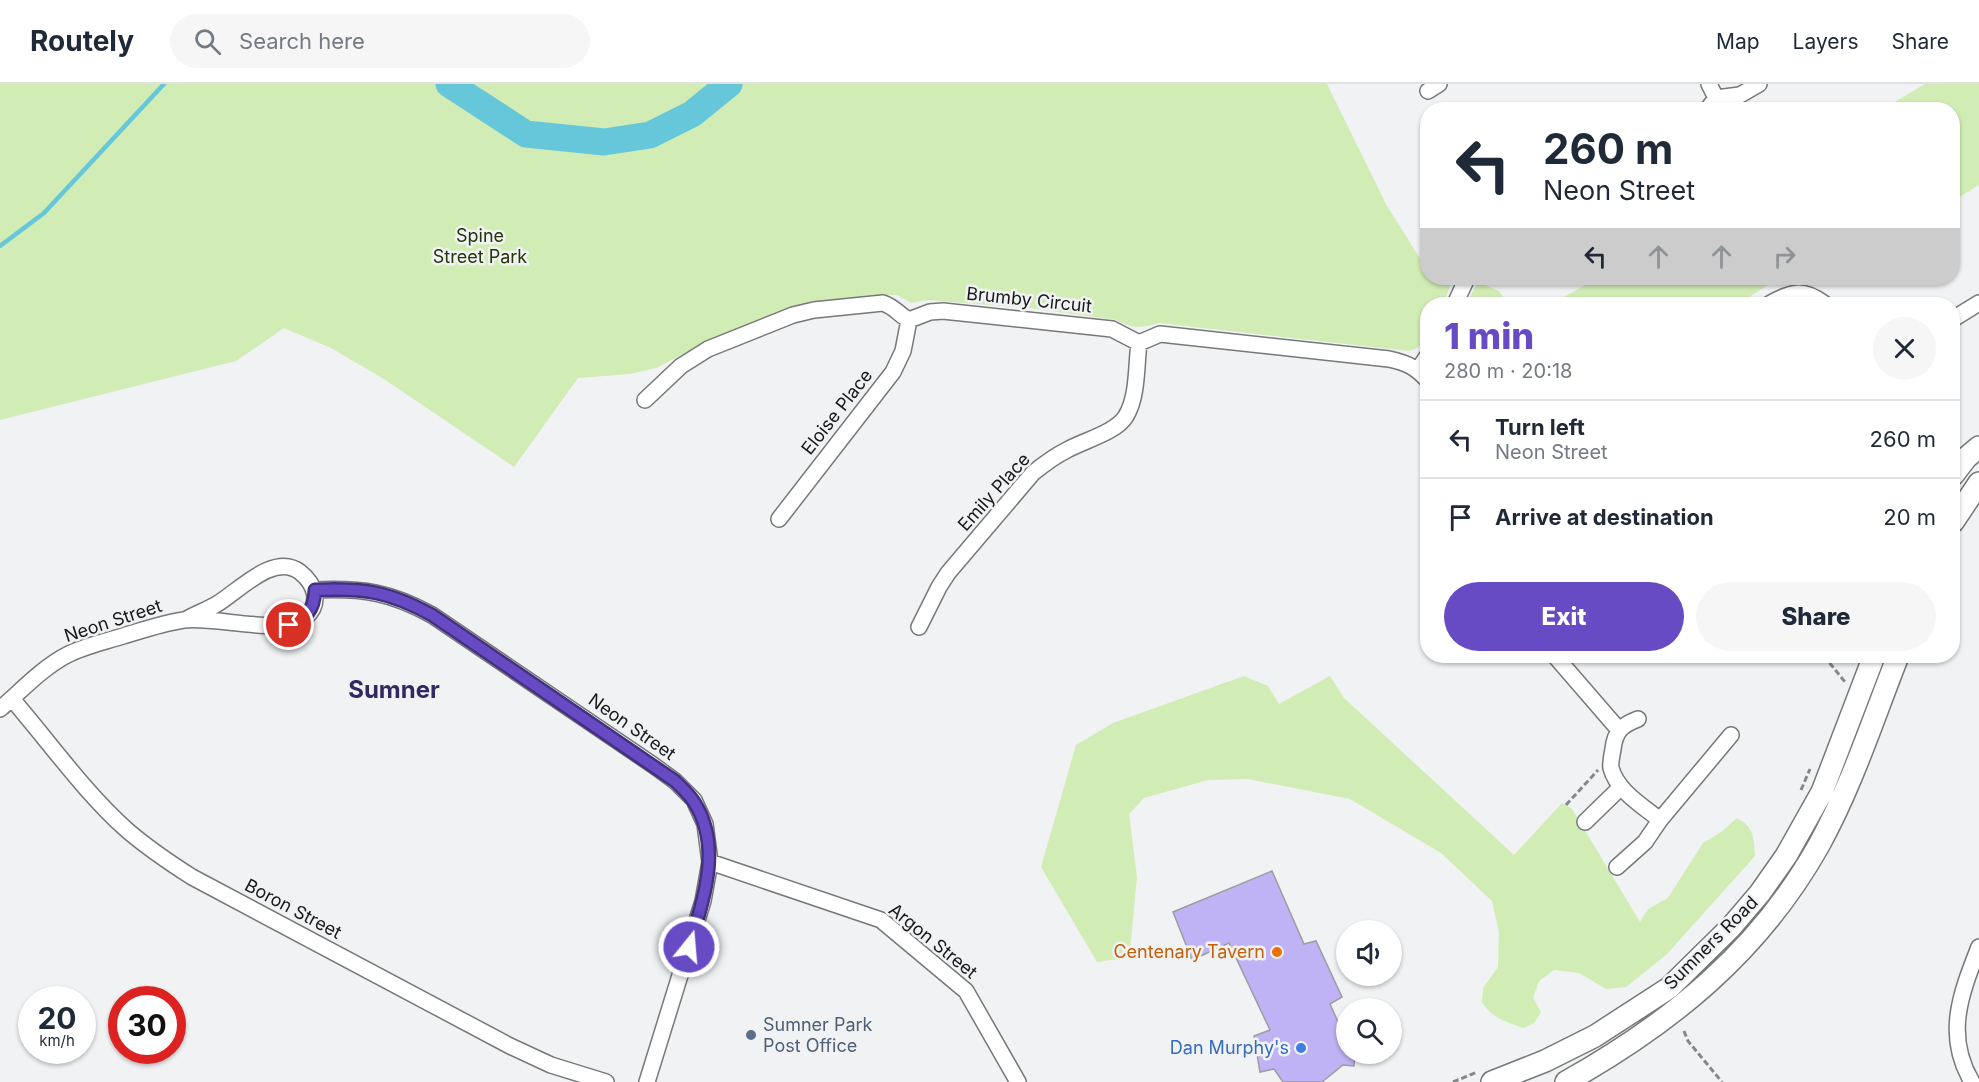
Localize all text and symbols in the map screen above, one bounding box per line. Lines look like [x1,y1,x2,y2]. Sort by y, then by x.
search box [170,14,590,68]
text: Routely [30,24,134,58]
icon: search [191,25,224,58]
text: Search here [239,28,365,54]
text: Map [1716,29,1760,54]
text: Layers [1793,29,1859,54]
text: Share [1892,29,1949,54]
text: 260 m [1543,123,1673,174]
icon: left [1444,126,1522,204]
text: Neon Street [1543,174,1695,207]
park label: Spine Street Park [433,225,527,267]
icon: left [1579,240,1612,273]
icon: ahead [1642,240,1675,273]
icon: ahead [1705,240,1738,273]
icon: right [1768,240,1801,273]
street label: Brumby Circuit [965,282,1093,317]
text: 1 min [1444,314,1534,358]
button: close [1873,317,1936,380]
text: 280 m · 20:18 [1444,359,1572,383]
street label: Eloise Place [797,365,876,458]
text: Turn left [1495,414,1585,440]
icon: left [1444,423,1477,456]
text: 260 m [1870,426,1936,452]
text: Neon Street [1495,440,1608,464]
street label: Emily Place [953,448,1034,535]
icon: arrive [1444,501,1477,534]
text: Arrive at destination [1495,504,1714,530]
text: 20 m [1883,504,1936,530]
button: Exit [1444,582,1684,651]
button: Share [1696,582,1936,651]
street label: Neon Street [61,595,164,646]
pin [263,599,314,650]
icon: arrive [272,608,305,641]
district label: Sumner [348,675,440,704]
street label: Neon Street [585,689,680,764]
street label: Boron Street [241,874,345,943]
street label: Sumners Road [1659,891,1762,994]
street label: Argon Street [885,899,982,983]
position arrow [657,915,721,979]
map controls [1336,920,1402,1064]
button: sound [1336,920,1402,986]
place label: Centenary Tavern [1113,941,1265,962]
marker: Centenary Tavern [1270,945,1284,959]
speed limit sign: 30 [108,986,186,1064]
button: search [1336,998,1402,1064]
text: 20 [37,1000,77,1036]
place label: Sumner Park Post Office [763,1014,873,1056]
marker: Sumner Park Post Office [744,1028,758,1042]
text: km/h [39,1031,75,1050]
place label: Dan Murphy's [1170,1037,1289,1058]
marker: Dan Murphy's [1294,1041,1308,1055]

